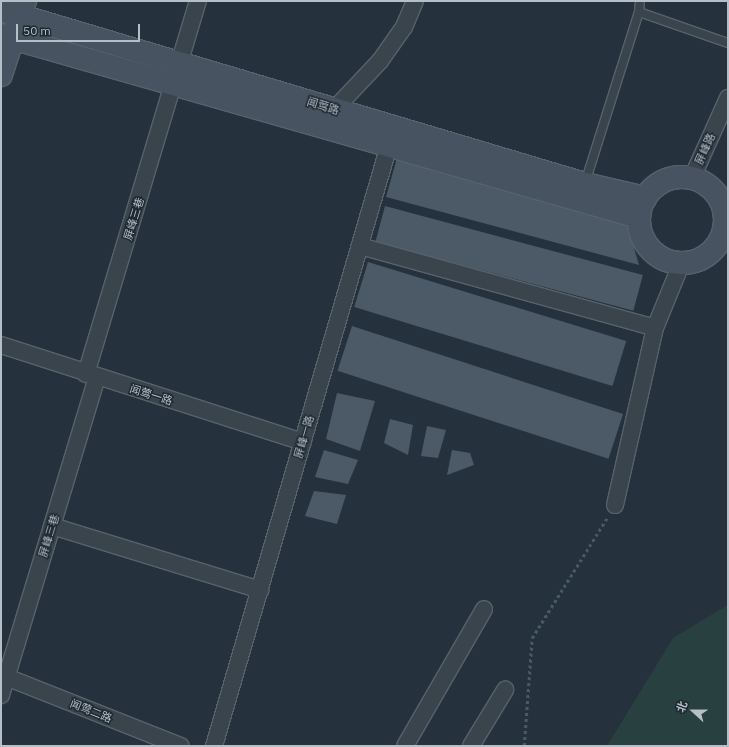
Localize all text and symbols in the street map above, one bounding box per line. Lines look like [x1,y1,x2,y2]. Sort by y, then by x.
scale bar [18,16,142,42]
text: 50 m [23,23,51,38]
street label: 闻莺路 [305,95,341,117]
street label: 屏峰路 [692,131,718,167]
street label: 屏峰三巷 [121,196,147,242]
street label: 闻莺一路 [128,382,174,408]
street label: 屏峰一路 [292,414,316,460]
street label: 屏峰三巷 [36,513,62,559]
north arrow [673,691,713,731]
street label: 闻莺二路 [68,697,114,725]
text: 北 [673,699,690,714]

